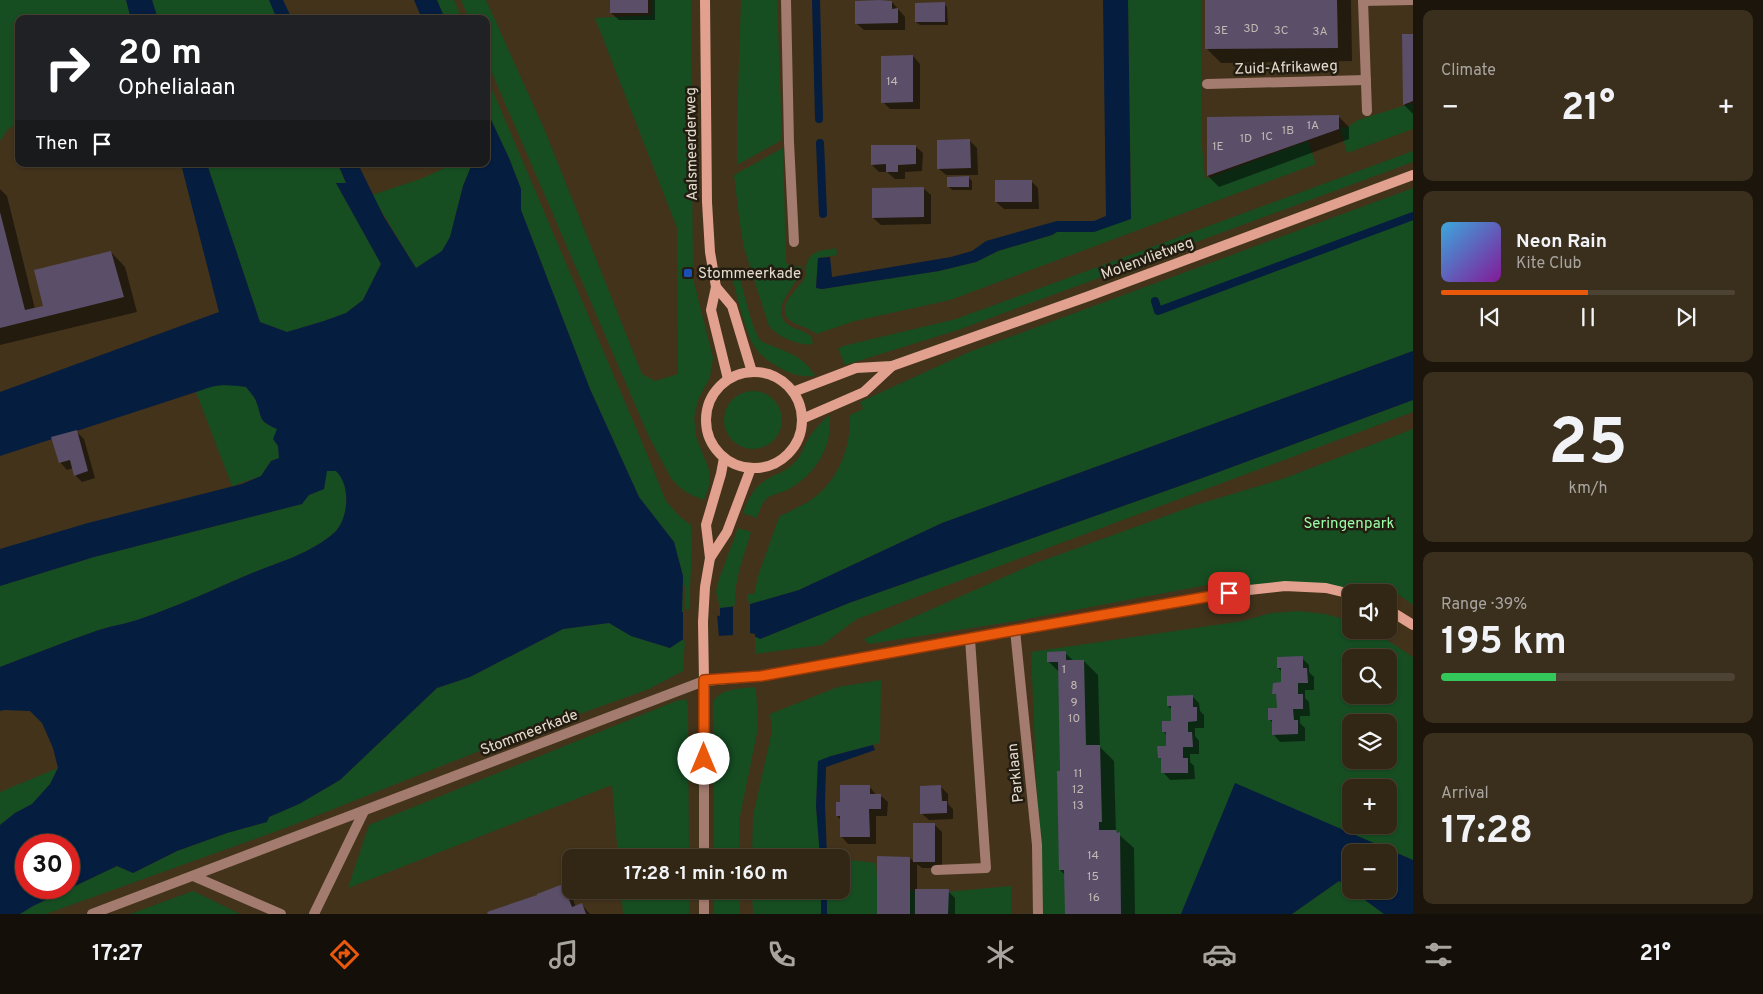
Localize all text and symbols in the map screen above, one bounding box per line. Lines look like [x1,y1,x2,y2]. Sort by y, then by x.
house number: 3D [1243,21,1259,37]
house number: 3E [1214,23,1228,39]
house number: 3C [1274,23,1289,39]
house number: 3A [1312,24,1328,40]
text: 20 m [118,32,202,76]
icon: right [35,35,100,100]
street label: Zuid-Afrikaweg [1234,57,1338,80]
text: Climate [1441,61,1496,81]
house number: 14 [886,74,898,90]
text: Ophelialaan [118,75,236,102]
text: 21° [1561,85,1615,134]
street label: Aalsmeerderweg [682,87,703,201]
text: − [1441,91,1459,127]
text: + [1717,91,1735,127]
house number: 1A [1307,118,1319,134]
house number: 1B [1282,123,1294,139]
house number: 1C [1261,129,1273,145]
icon: arrive [88,130,116,158]
house number: 1D [1240,131,1252,147]
text: Then [35,132,78,156]
house number: 1E [1212,139,1224,155]
text: Neon Rain [1516,230,1607,254]
street label: Molenvlietweg [1099,234,1196,285]
text: Kite Club [1516,254,1581,274]
place label: Stommeerkade [698,265,801,284]
marker: Stommeerkade [682,267,694,279]
icon: previous [1476,303,1504,331]
icon: pause [1574,303,1602,331]
icon: next [1672,303,1700,331]
text: 25 [1548,405,1628,487]
text: km/h [1569,479,1607,499]
park label: Seringenpark [1304,515,1394,534]
pin [1208,572,1250,614]
icon: arrive [1215,579,1243,607]
map controls [1342,584,1397,899]
button: sound [1342,584,1397,639]
text: Range · 39% [1441,595,1527,615]
text: 195 km [1441,619,1567,668]
button: search [1342,649,1397,704]
house number: 1 [1062,662,1066,678]
house number: 8 [1070,678,1078,694]
house number: 9 [1070,695,1078,711]
street label: Stommeerkade [478,706,581,761]
house number: 10 [1068,711,1080,727]
button: layers [1342,714,1397,769]
position arrow [677,732,729,784]
street label: Parklaan [1004,742,1029,803]
house number: 11 [1074,766,1082,782]
button: + [1342,779,1397,834]
house number: 12 [1072,782,1084,798]
text: Arrival [1441,784,1489,804]
house number: 13 [1072,798,1084,814]
text: 17:28 [1441,808,1533,857]
speed limit sign: 30 [15,834,80,899]
button: − [1342,844,1397,899]
house number: 14 [1087,848,1099,864]
text: 17:28 · 1 min · 160 m [624,862,788,886]
house number: 15 [1087,869,1099,885]
house number: 16 [1088,890,1100,906]
icon: directions [327,937,362,972]
icon: music [546,937,581,972]
icon: phone [764,937,799,972]
icon: climate [983,937,1018,972]
icon: car [1202,937,1237,972]
icon: filters [1421,937,1456,972]
text: 17:27 [92,941,143,968]
text: 21° [1640,941,1671,968]

